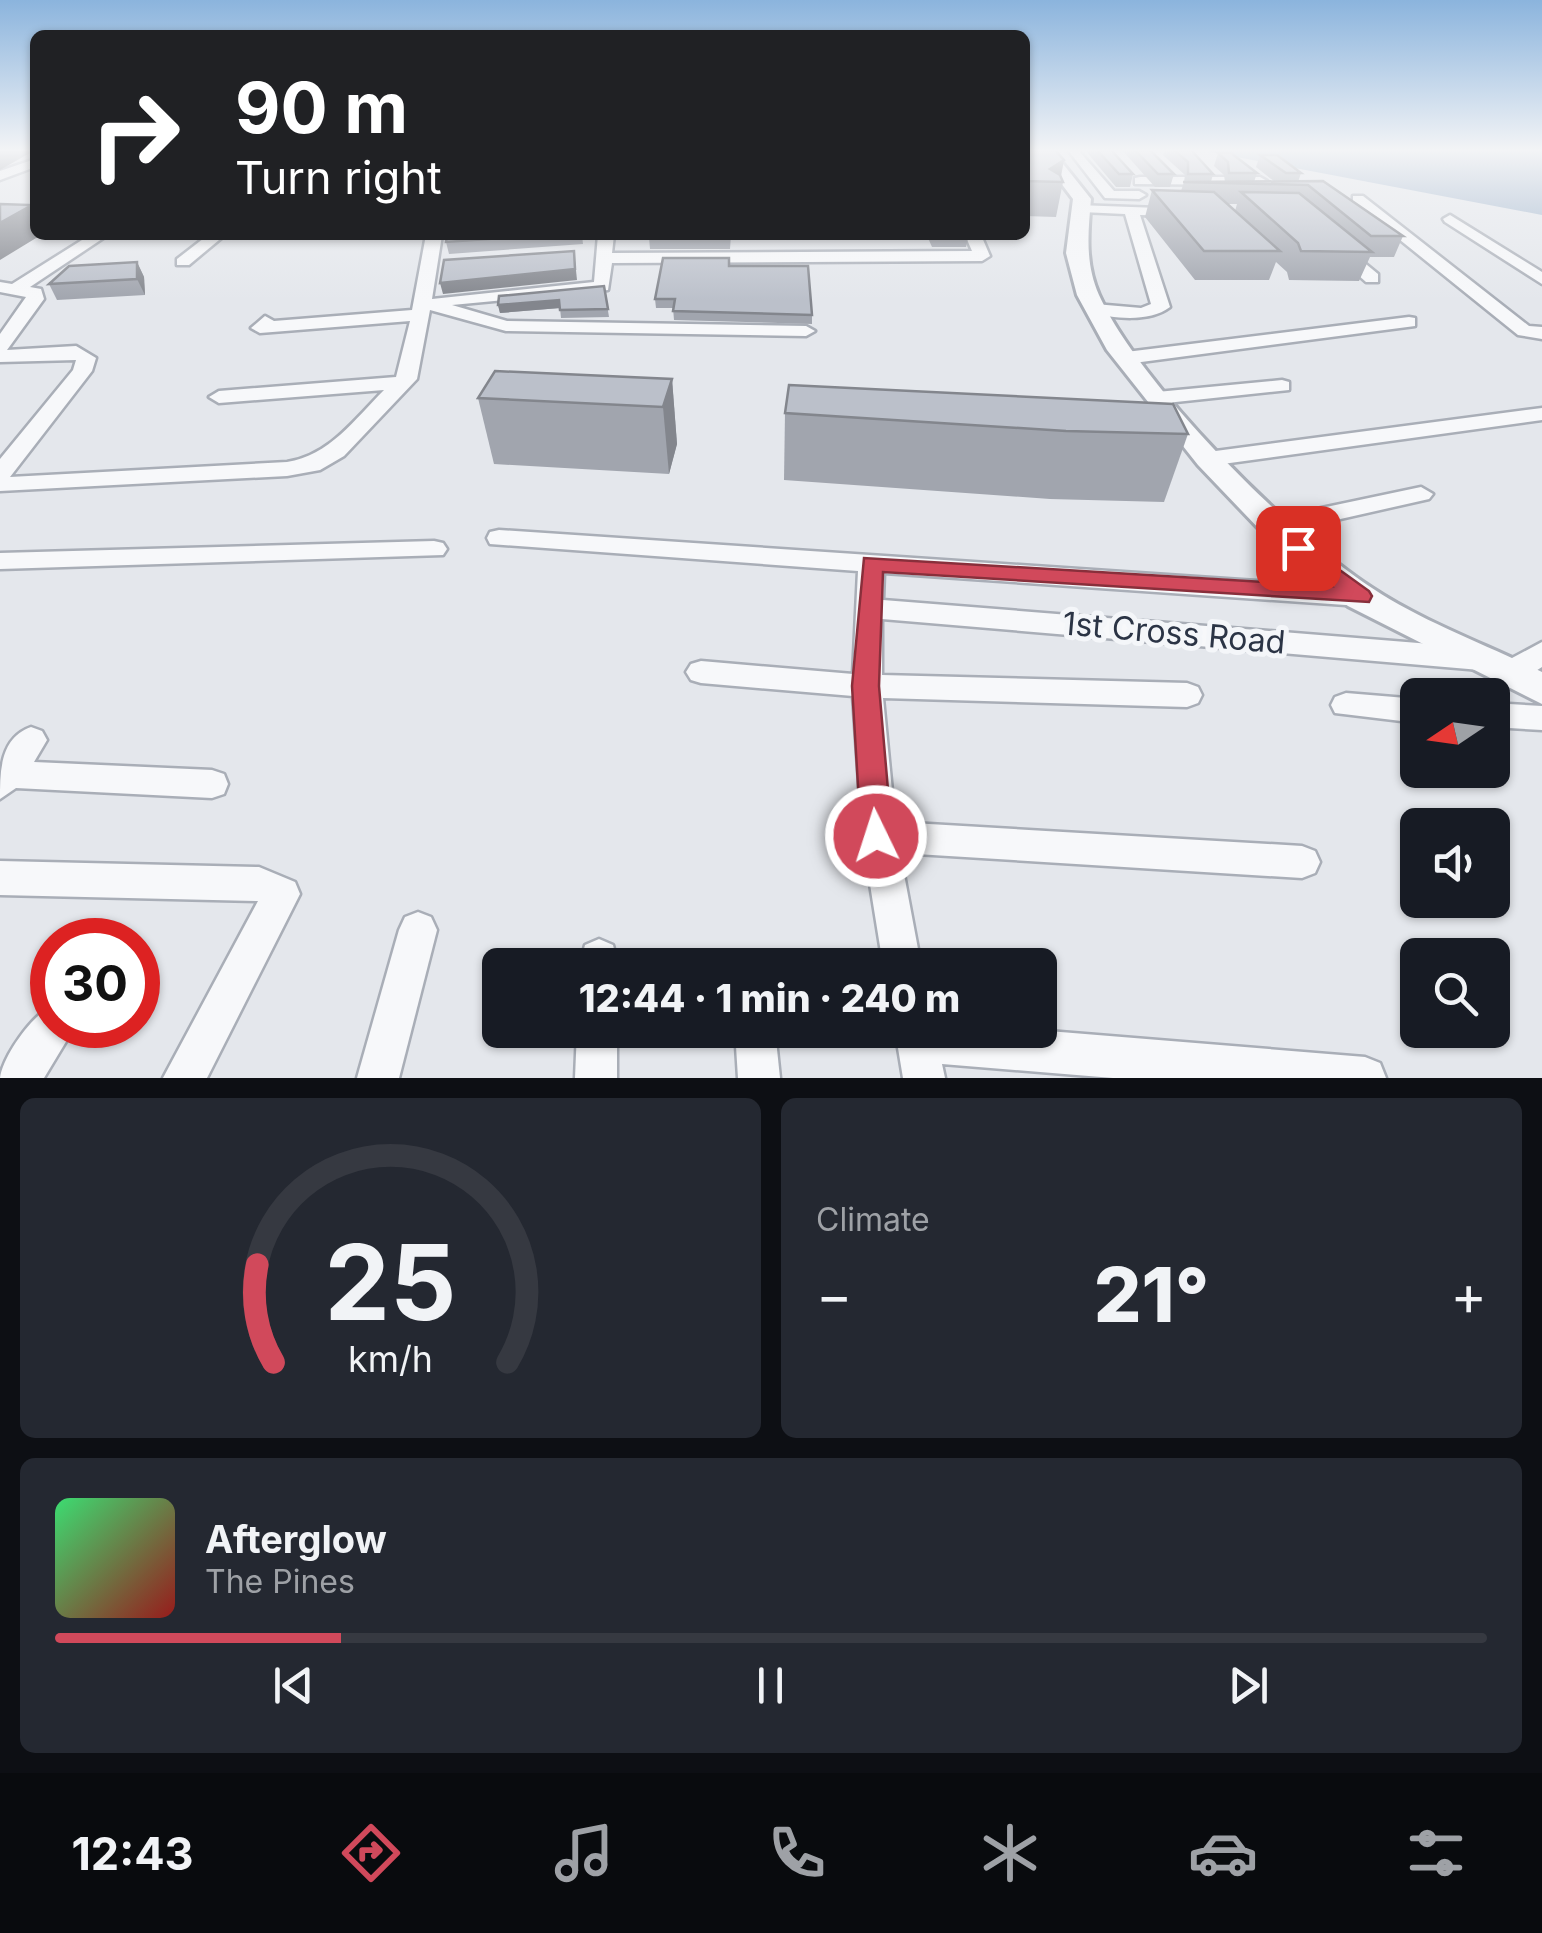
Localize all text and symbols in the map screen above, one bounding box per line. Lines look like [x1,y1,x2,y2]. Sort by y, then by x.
text: 90 m [235,65,408,150]
icon: right [70,70,200,200]
text: Turn right [235,150,442,205]
pin [1256,506,1341,591]
icon: arrive [1271,521,1326,576]
street label: 1st Cross Road [1061,603,1287,662]
north arrow [1400,678,1510,788]
map controls [1400,678,1510,1048]
position arrow [824,784,928,888]
button: sound [1400,808,1510,918]
speed limit sign: 30 [30,918,160,1048]
button: search [1400,938,1510,1048]
text: 12:44 · 1 min · 240 m [579,975,960,1021]
text: Climate [816,1200,930,1239]
text: 25 [325,1219,456,1345]
text: 21° [1094,1249,1209,1340]
text: − [816,1262,852,1328]
text: + [1451,1262,1487,1328]
text: km/h [348,1337,433,1381]
text: Afterglow [205,1516,387,1562]
text: The Pines [205,1562,355,1601]
icon: previous [266,1658,321,1713]
icon: pause [743,1658,798,1713]
icon: next [1221,1658,1276,1713]
icon: directions [336,1818,406,1888]
icon: music [549,1818,619,1888]
icon: phone [762,1818,832,1888]
icon: climate [975,1818,1045,1888]
icon: car [1188,1818,1258,1888]
icon: filters [1401,1818,1471,1888]
text: 12:43 [71,1826,194,1881]

